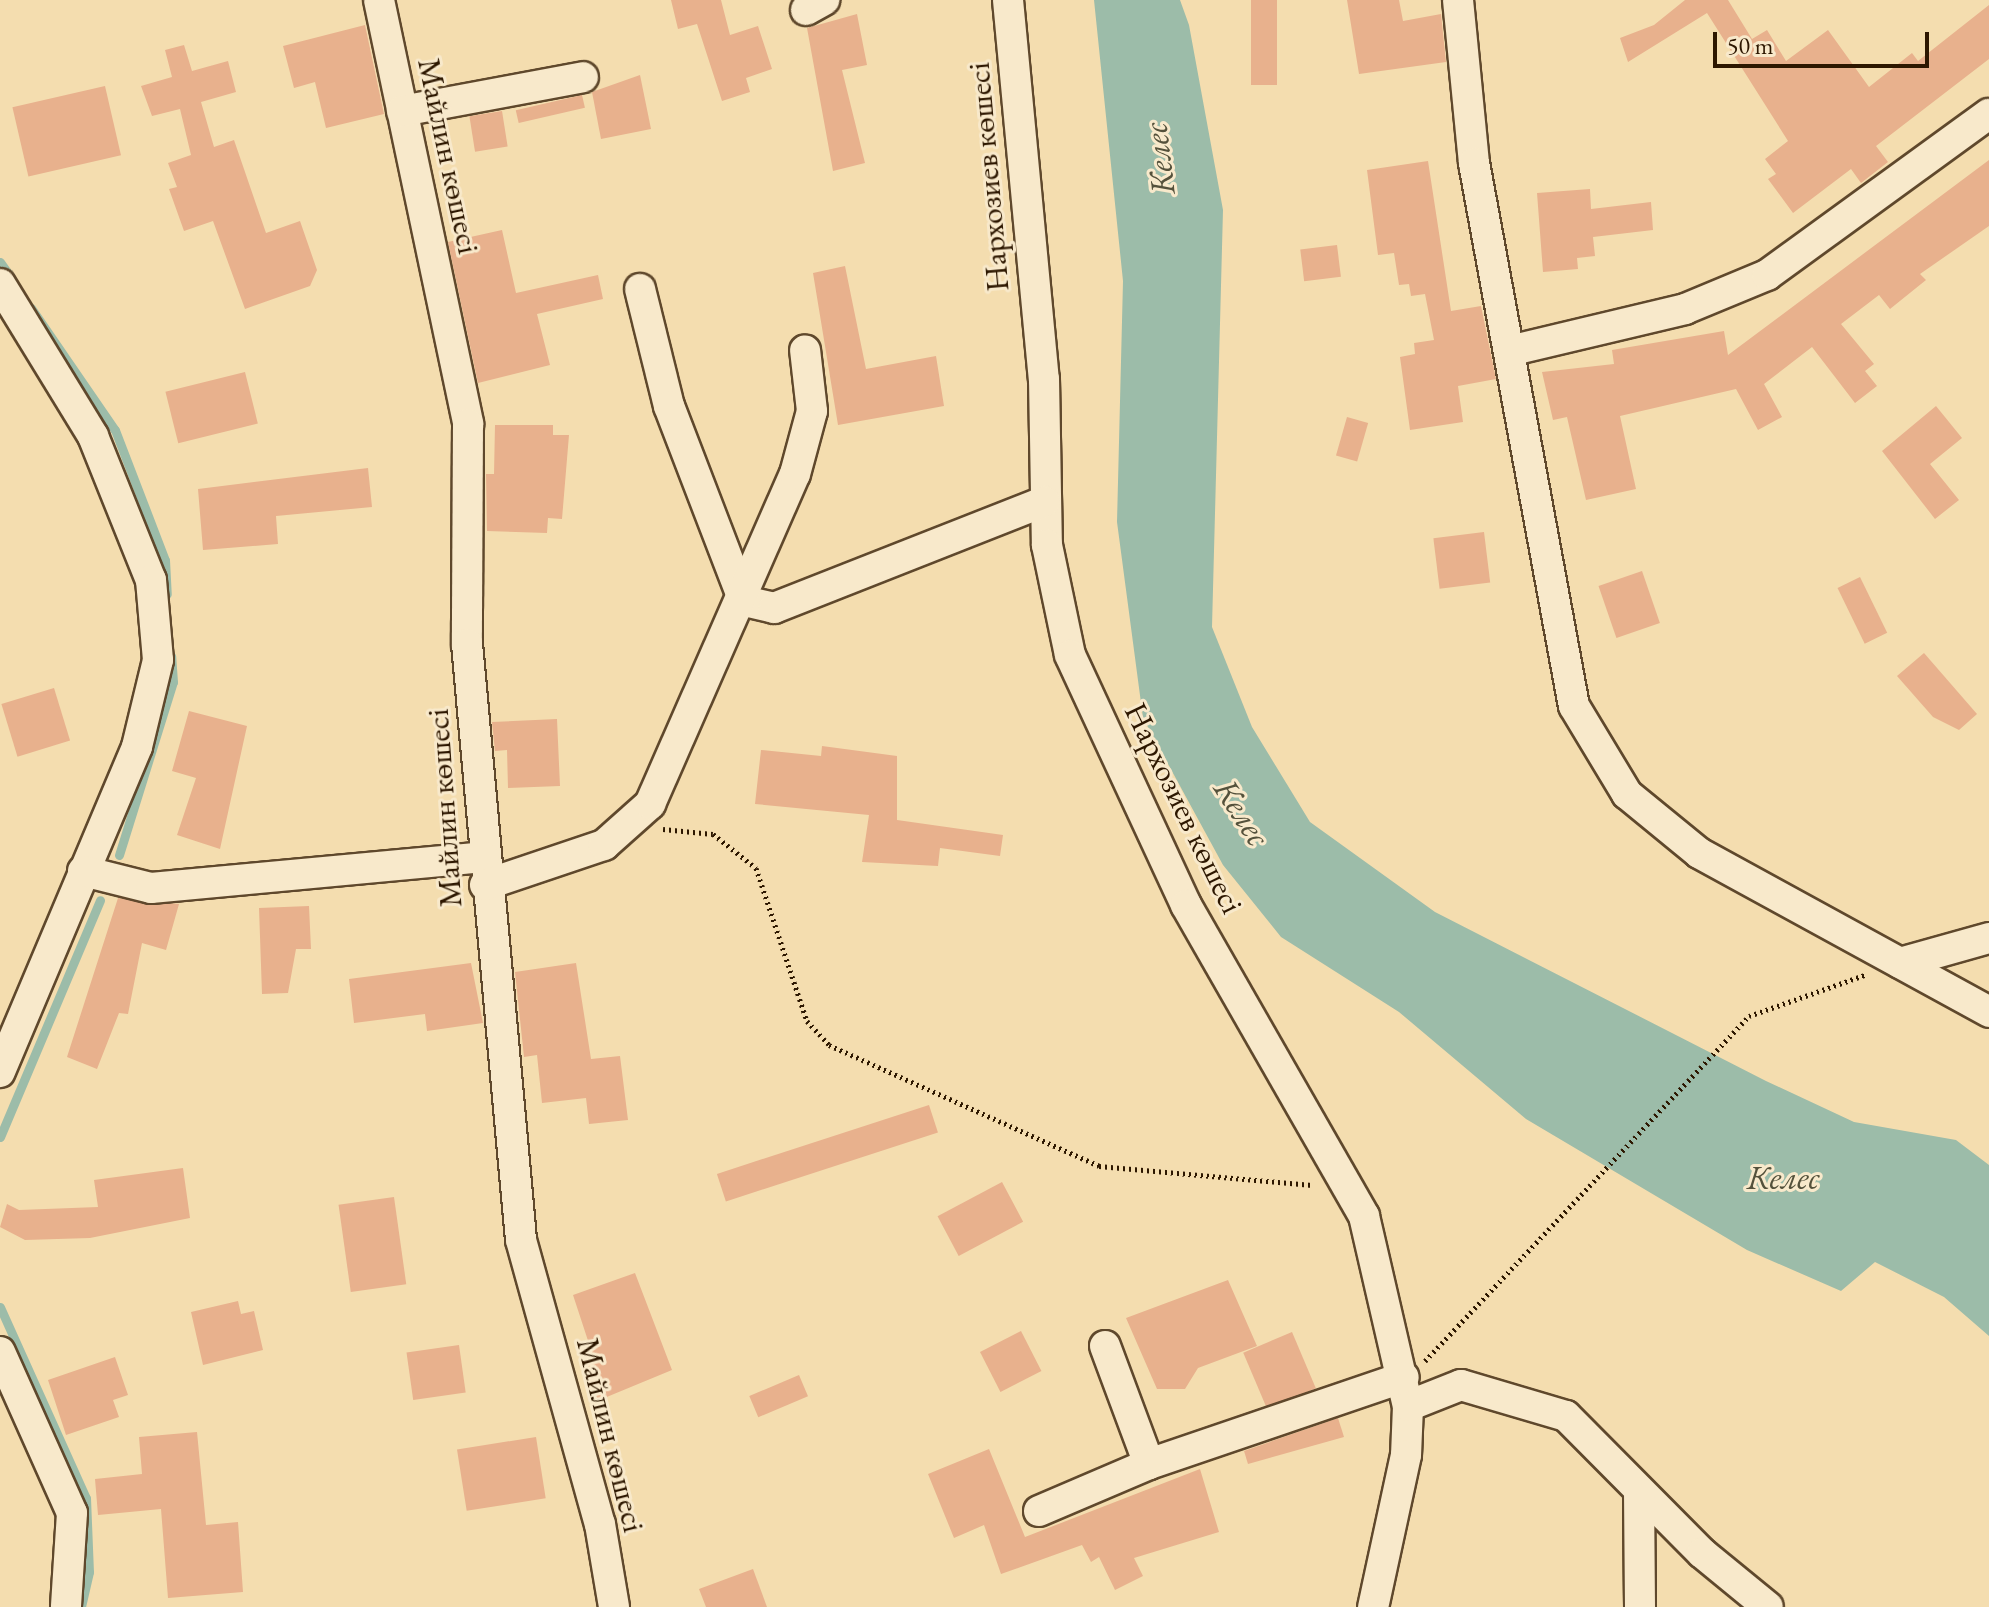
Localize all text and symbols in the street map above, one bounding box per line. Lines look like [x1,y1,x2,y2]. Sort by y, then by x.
scale bar [1717,16,1933,66]
text: 50 m [1727,30,1774,61]
street label: Майлин көшесі [410,55,488,257]
street label: Нархозиев көшесі [959,61,1017,293]
water label: Келес [1134,121,1184,197]
street label: Нархозиев көшесі [1116,696,1252,920]
street label: Майлин көшесі [418,707,470,909]
water label: Келес [1205,771,1279,853]
water label: Келес [1747,1158,1819,1198]
street label: Майлин көшесі [568,1334,654,1536]

